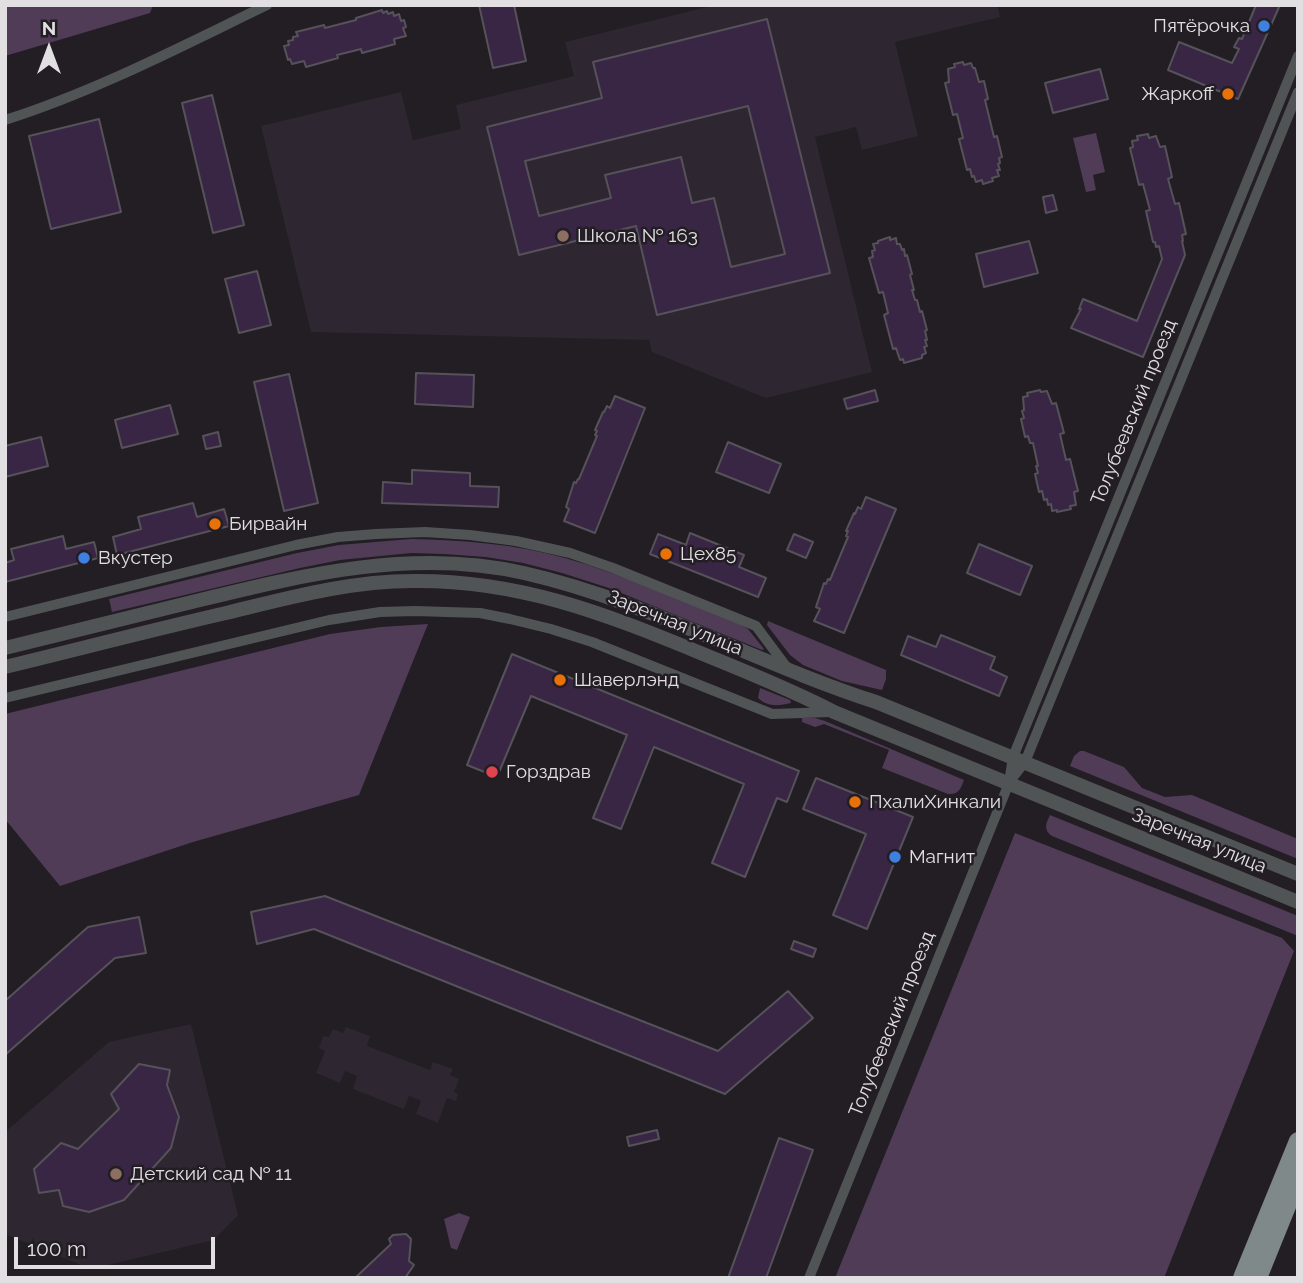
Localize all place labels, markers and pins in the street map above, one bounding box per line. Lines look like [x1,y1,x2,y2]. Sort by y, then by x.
place label: Пятёрочка [1153,15,1250,37]
marker: Пятёрочка [1256,18,1272,34]
place label: Жаркoff [1141,83,1214,105]
marker: Жаркoff [1220,86,1236,102]
place label: Школа № 163 [577,225,698,247]
marker: Школа № 163 [555,228,571,244]
place label: Бирвайн [229,513,307,535]
marker: Бирвайн [207,516,223,532]
place label: Цех85 [680,543,736,565]
marker: Цех85 [658,546,674,562]
place label: Вкустер [98,547,173,569]
marker: Вкустер [76,550,92,566]
place label: Шаверлэнд [574,669,679,691]
marker: Шаверлэнд [552,672,568,688]
place label: Горздрав [506,761,591,783]
marker: Горздрав [484,764,500,780]
place label: ПхалиХинкали [869,791,1001,813]
marker: ПхалиХинкали [847,794,863,810]
place label: Магнит [909,846,975,868]
marker: Магнит [887,849,903,865]
place label: Детский сад № 11 [130,1163,292,1185]
marker: Детский сад № 11 [108,1166,124,1182]

